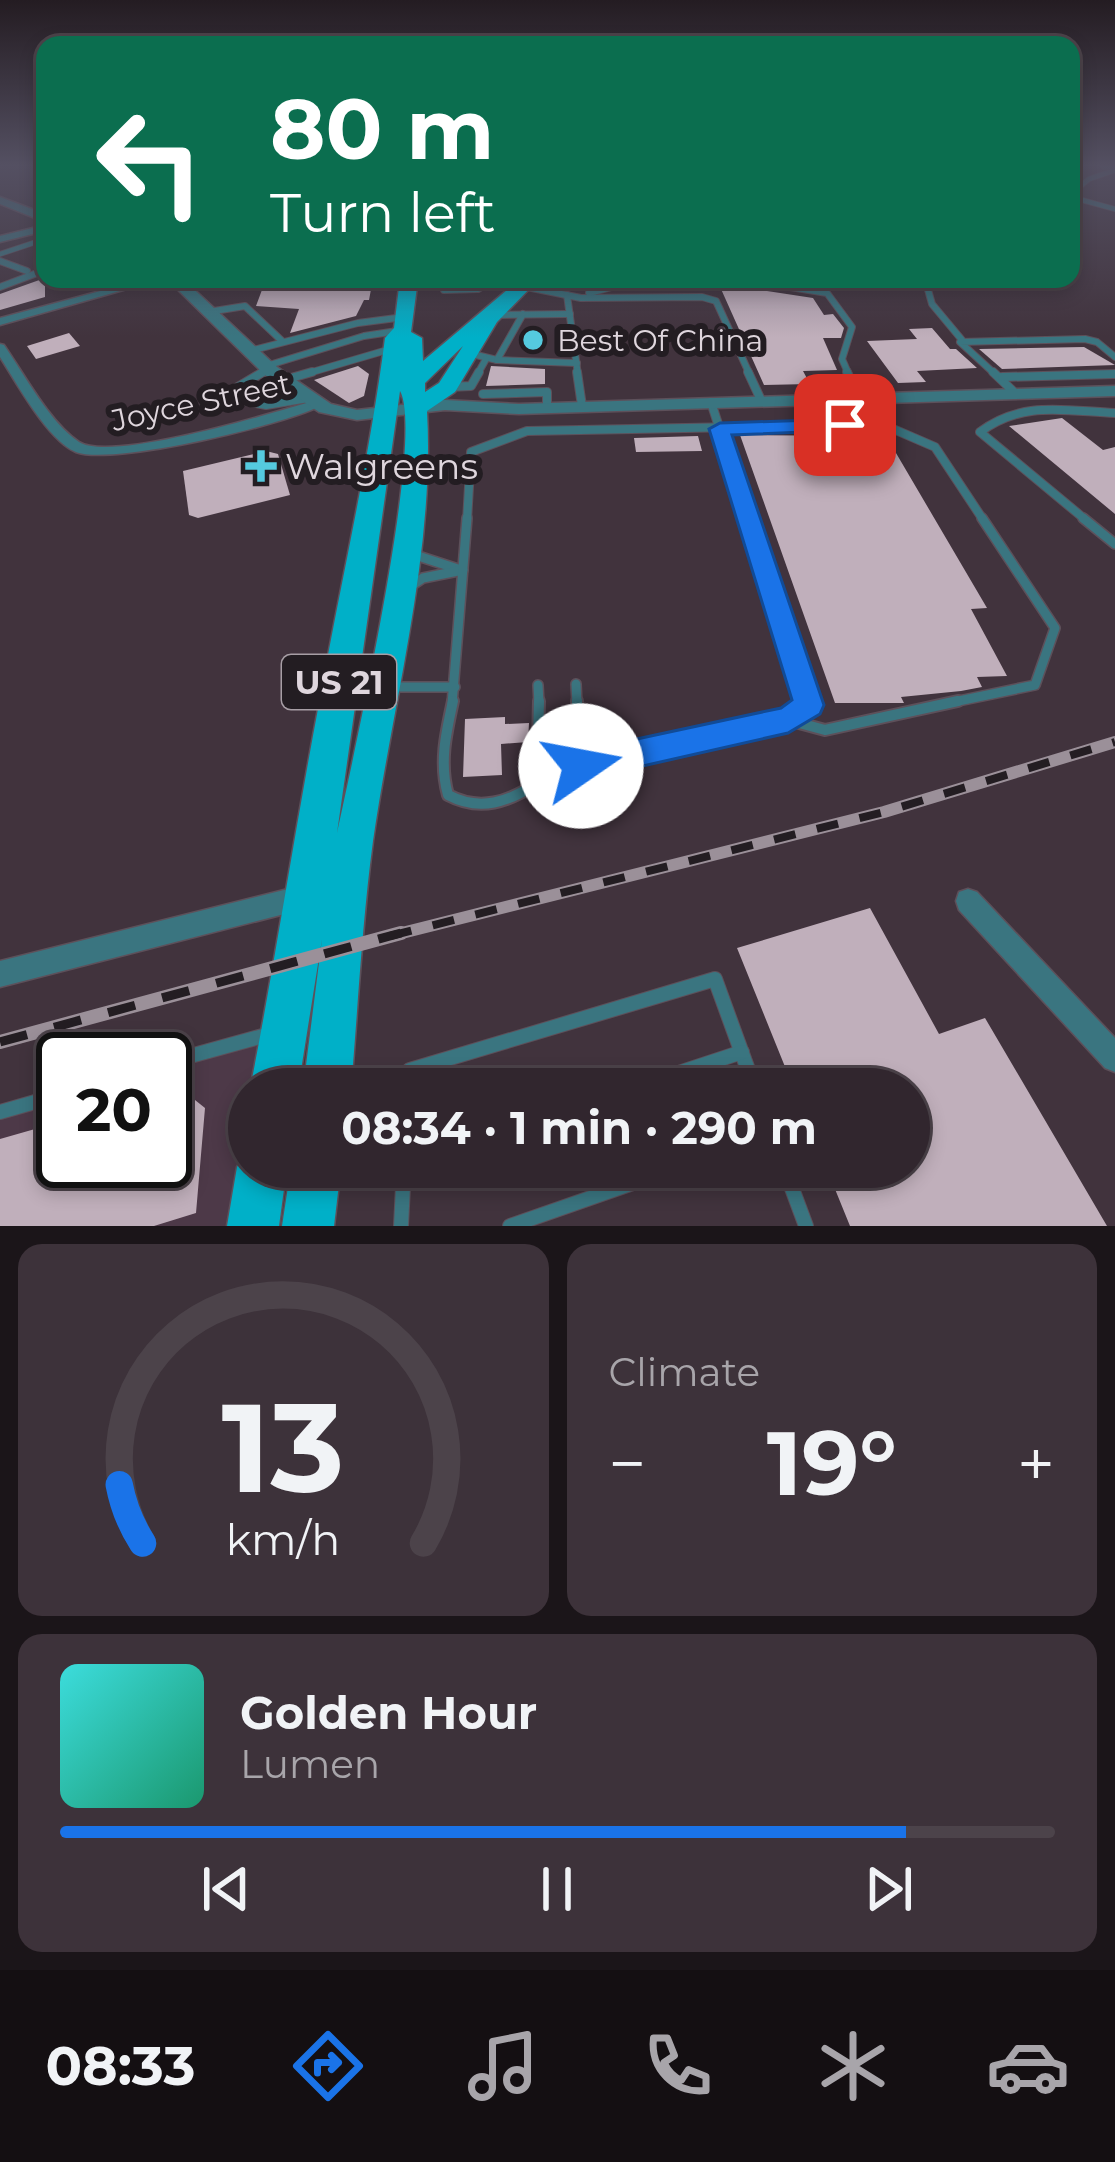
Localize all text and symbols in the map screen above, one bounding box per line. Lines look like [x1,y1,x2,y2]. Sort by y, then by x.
text: 80 m [270,78,494,180]
icon: left [72,84,228,240]
text: Turn left [270,180,496,246]
place label: Best Of China [557,322,763,359]
marker: Best Of China [520,327,546,353]
street label: Joyce Street [107,365,294,439]
pin [794,374,896,476]
icon: arrive [812,392,878,458]
place label: Walgreens [285,444,478,488]
marker: Walgreens [248,453,274,479]
road number: US 21 [282,655,396,709]
position arrow [518,703,644,829]
speed limit sign: 20 [36,1032,192,1188]
text: 08:34 · 1 min · 290 m [341,1100,817,1155]
text: Climate [609,1348,760,1396]
text: 13 [222,1371,345,1523]
text: 19° [767,1408,897,1518]
text: − [609,1423,646,1504]
text: + [1017,1423,1055,1504]
text: km/h [226,1513,340,1566]
text: Golden Hour [240,1685,537,1740]
text: Lumen [240,1740,380,1788]
icon: previous [193,1856,259,1922]
icon: pause [524,1856,590,1922]
icon: next [856,1856,922,1922]
icon: directions [286,2024,370,2108]
icon: music [461,2024,545,2108]
icon: phone [636,2024,720,2108]
icon: climate [811,2024,895,2108]
icon: car [986,2024,1070,2108]
text: 08:33 [45,2033,196,2099]

